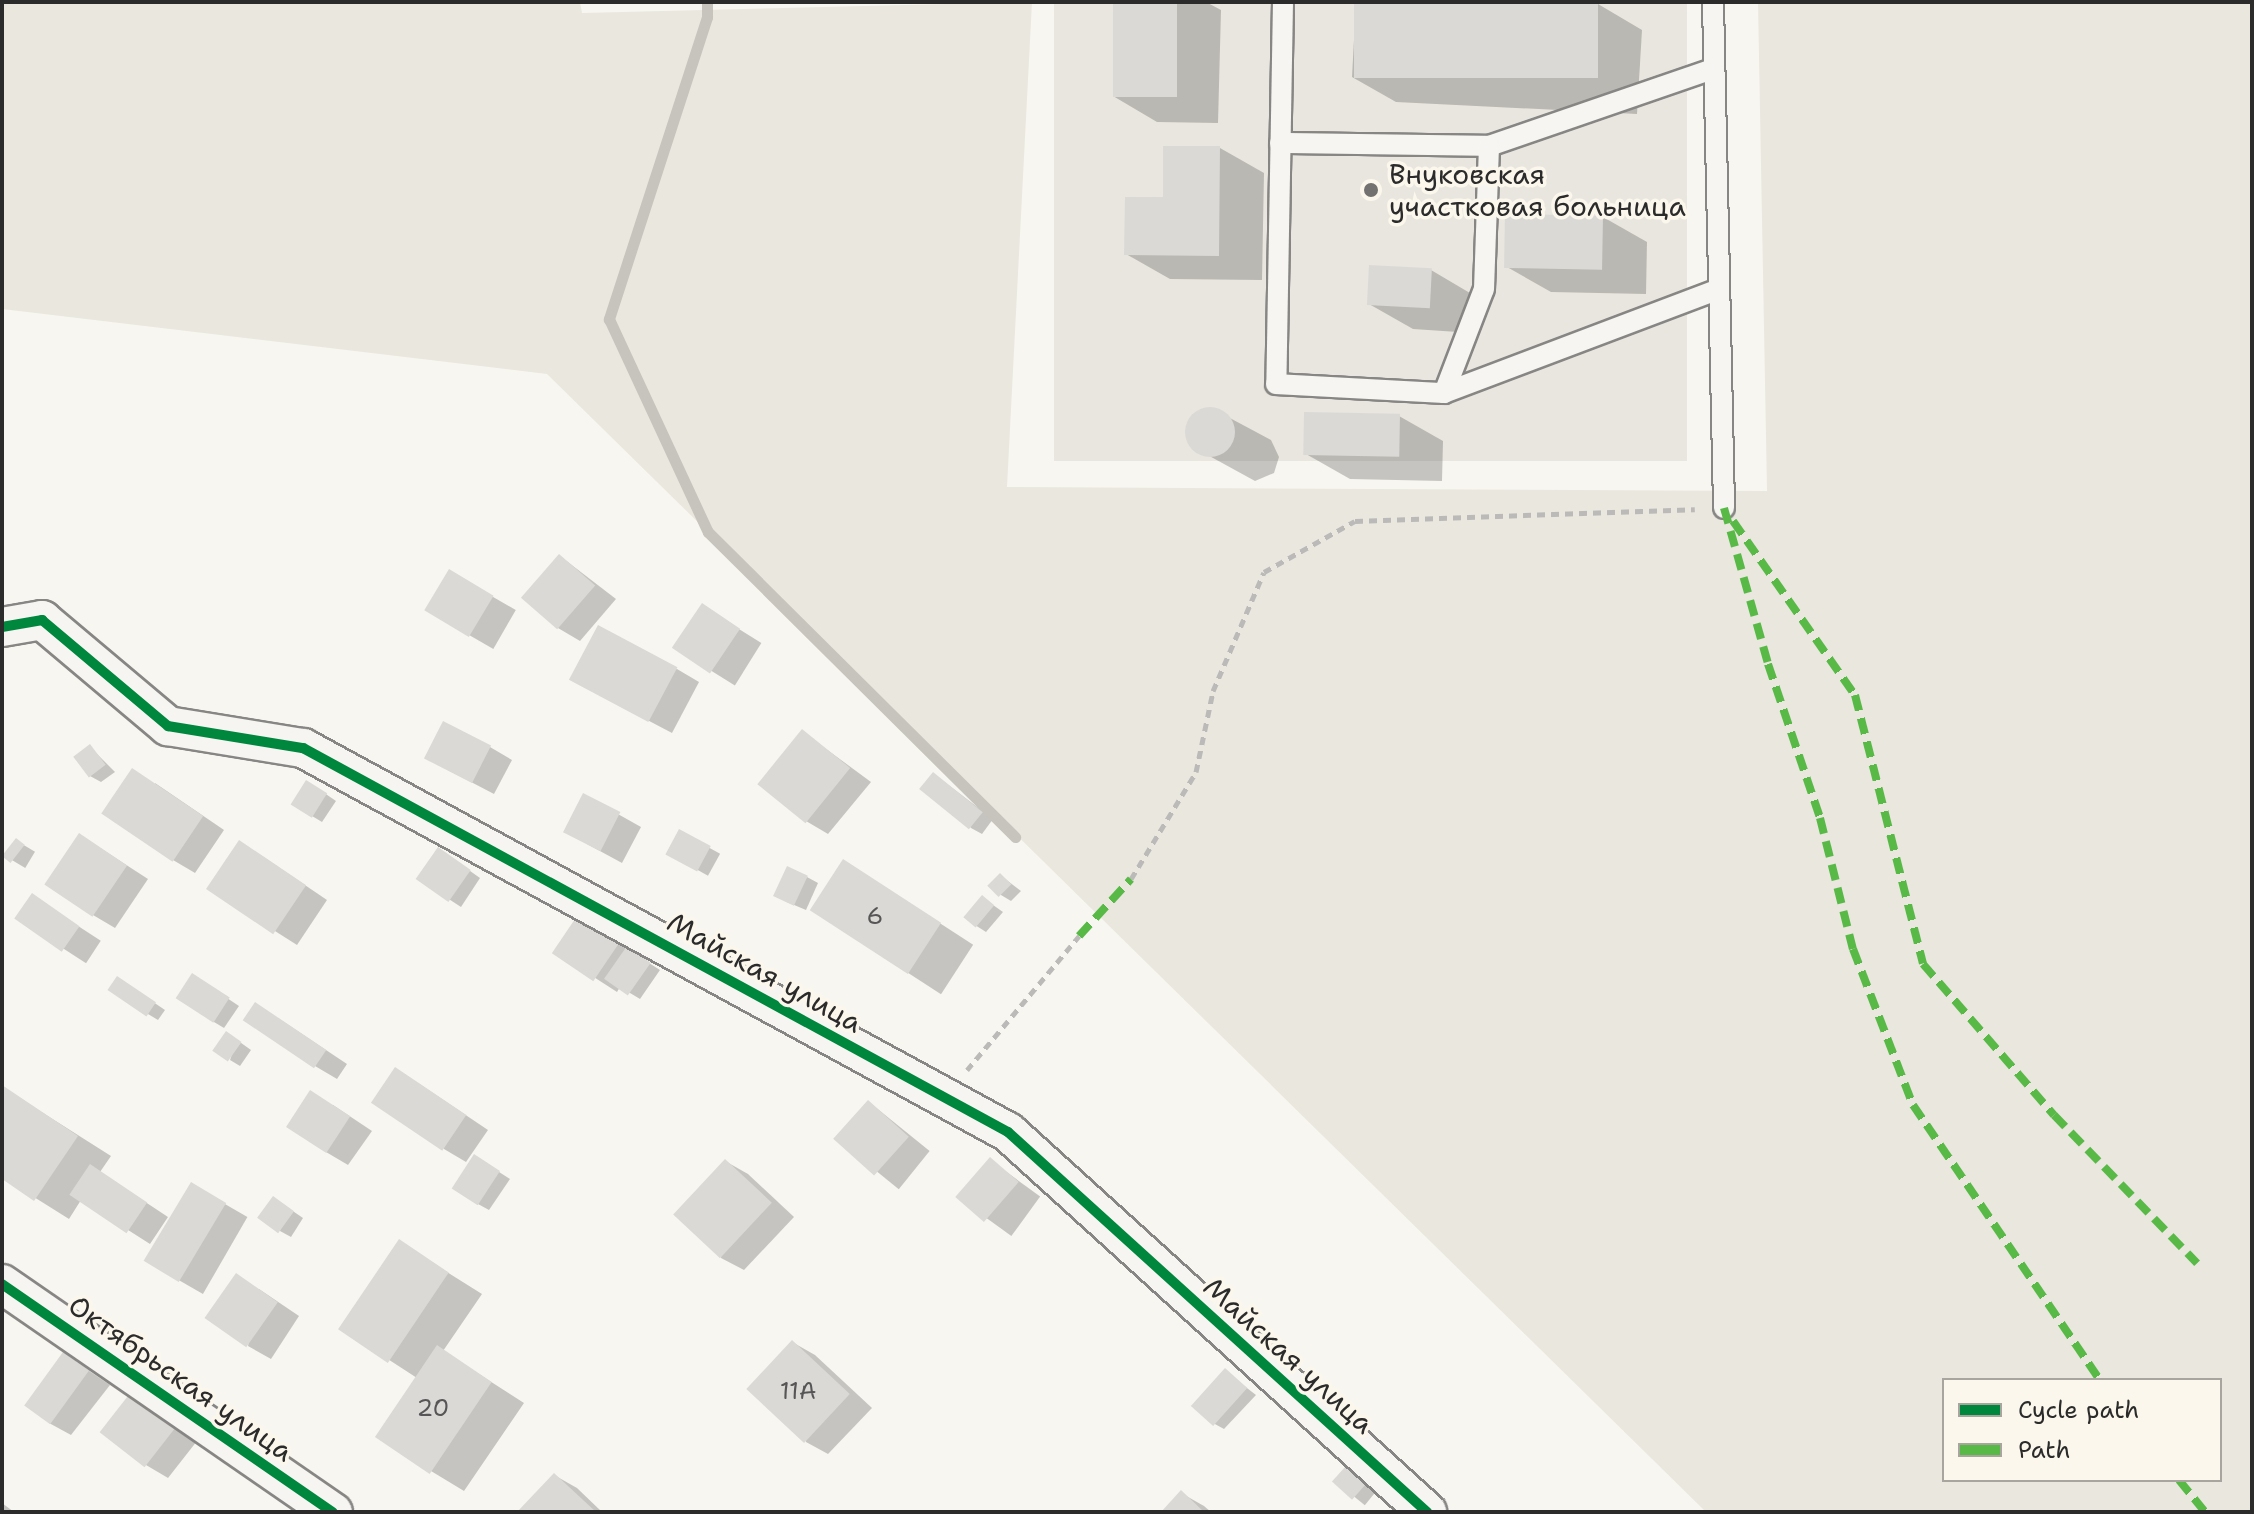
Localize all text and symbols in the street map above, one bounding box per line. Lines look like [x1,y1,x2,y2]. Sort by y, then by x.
place label: Внуковская участковая больница [1389,157,1686,223]
marker: Внуковская участковая больница [1360,179,1382,201]
house number: 6 [867,903,883,931]
street label: Майская улица [662,905,868,1039]
street label: Майская улица [1197,1270,1381,1440]
street label: Октябрьская улица [62,1288,300,1468]
house number: 11А [780,1378,816,1406]
legend [1942,1378,2222,1482]
text: Cycle path [2018,1394,2139,1426]
house number: 20 [417,1395,449,1423]
text: Path [2018,1434,2070,1466]

